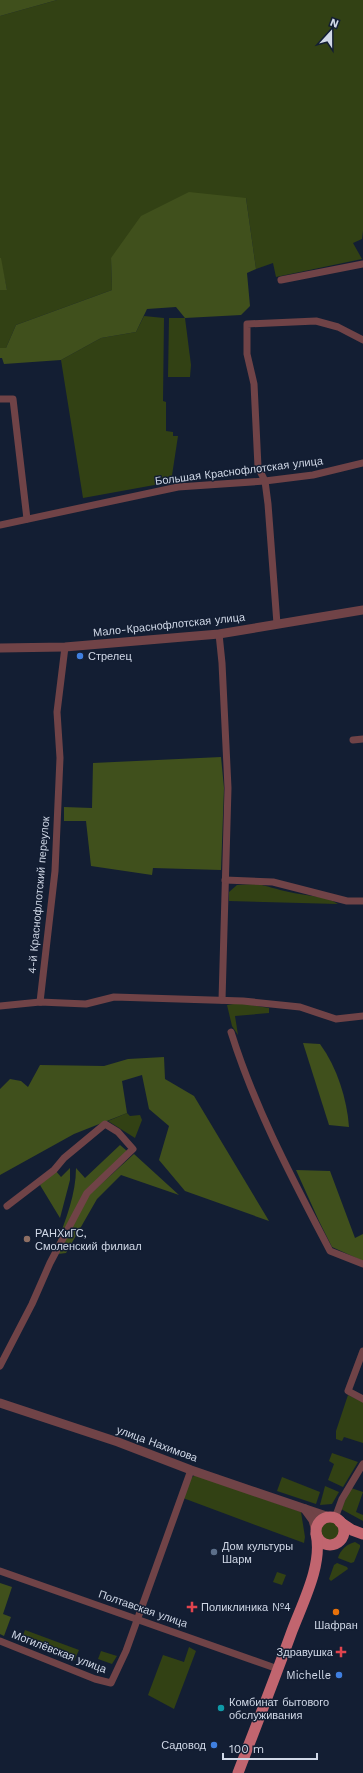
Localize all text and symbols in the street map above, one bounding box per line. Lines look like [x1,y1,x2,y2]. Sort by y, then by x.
north arrow [311,12,351,52]
text: N [328,16,341,31]
street label: Большая Краснофлотская улица [154,454,325,488]
street label: Мало-Краснофлотская улица [92,610,247,639]
place label: Стрелец [88,650,132,663]
marker: Стрелец [75,651,85,661]
street label: 4-й Краснофлотский переулок [26,816,52,974]
place label: РАНХиГС, Смоленский филиал [35,1227,142,1253]
marker: РАНХиГС, Смоленский филиал [22,1234,32,1244]
street label: улица Нахимова [115,1423,200,1465]
place label: Дом культуры Шарм [222,1540,293,1566]
marker: Дом культуры Шарм [209,1547,219,1557]
street label: Полтавская улица [97,1588,190,1631]
marker: Поликлиника №4 [186,1601,198,1613]
place label: Поликлиника №4 [201,1601,291,1614]
marker: Шафран [331,1607,341,1617]
place label: Шафран [314,1619,358,1632]
street label: Могилёвская улица [10,1628,109,1676]
place label: Здравушка [277,1646,334,1659]
marker: Здравушка [336,1647,346,1657]
place label: Michelle [286,1669,331,1682]
marker: Michelle [334,1670,344,1680]
place label: Комбинат бытового обслуживания [229,1696,329,1722]
marker: Комбинат бытового обслуживания [216,1703,226,1713]
scale bar [223,1735,317,1761]
place label: Садовод [161,1739,207,1752]
marker: Садовод [209,1740,219,1750]
text: 100 m [229,1742,264,1756]

